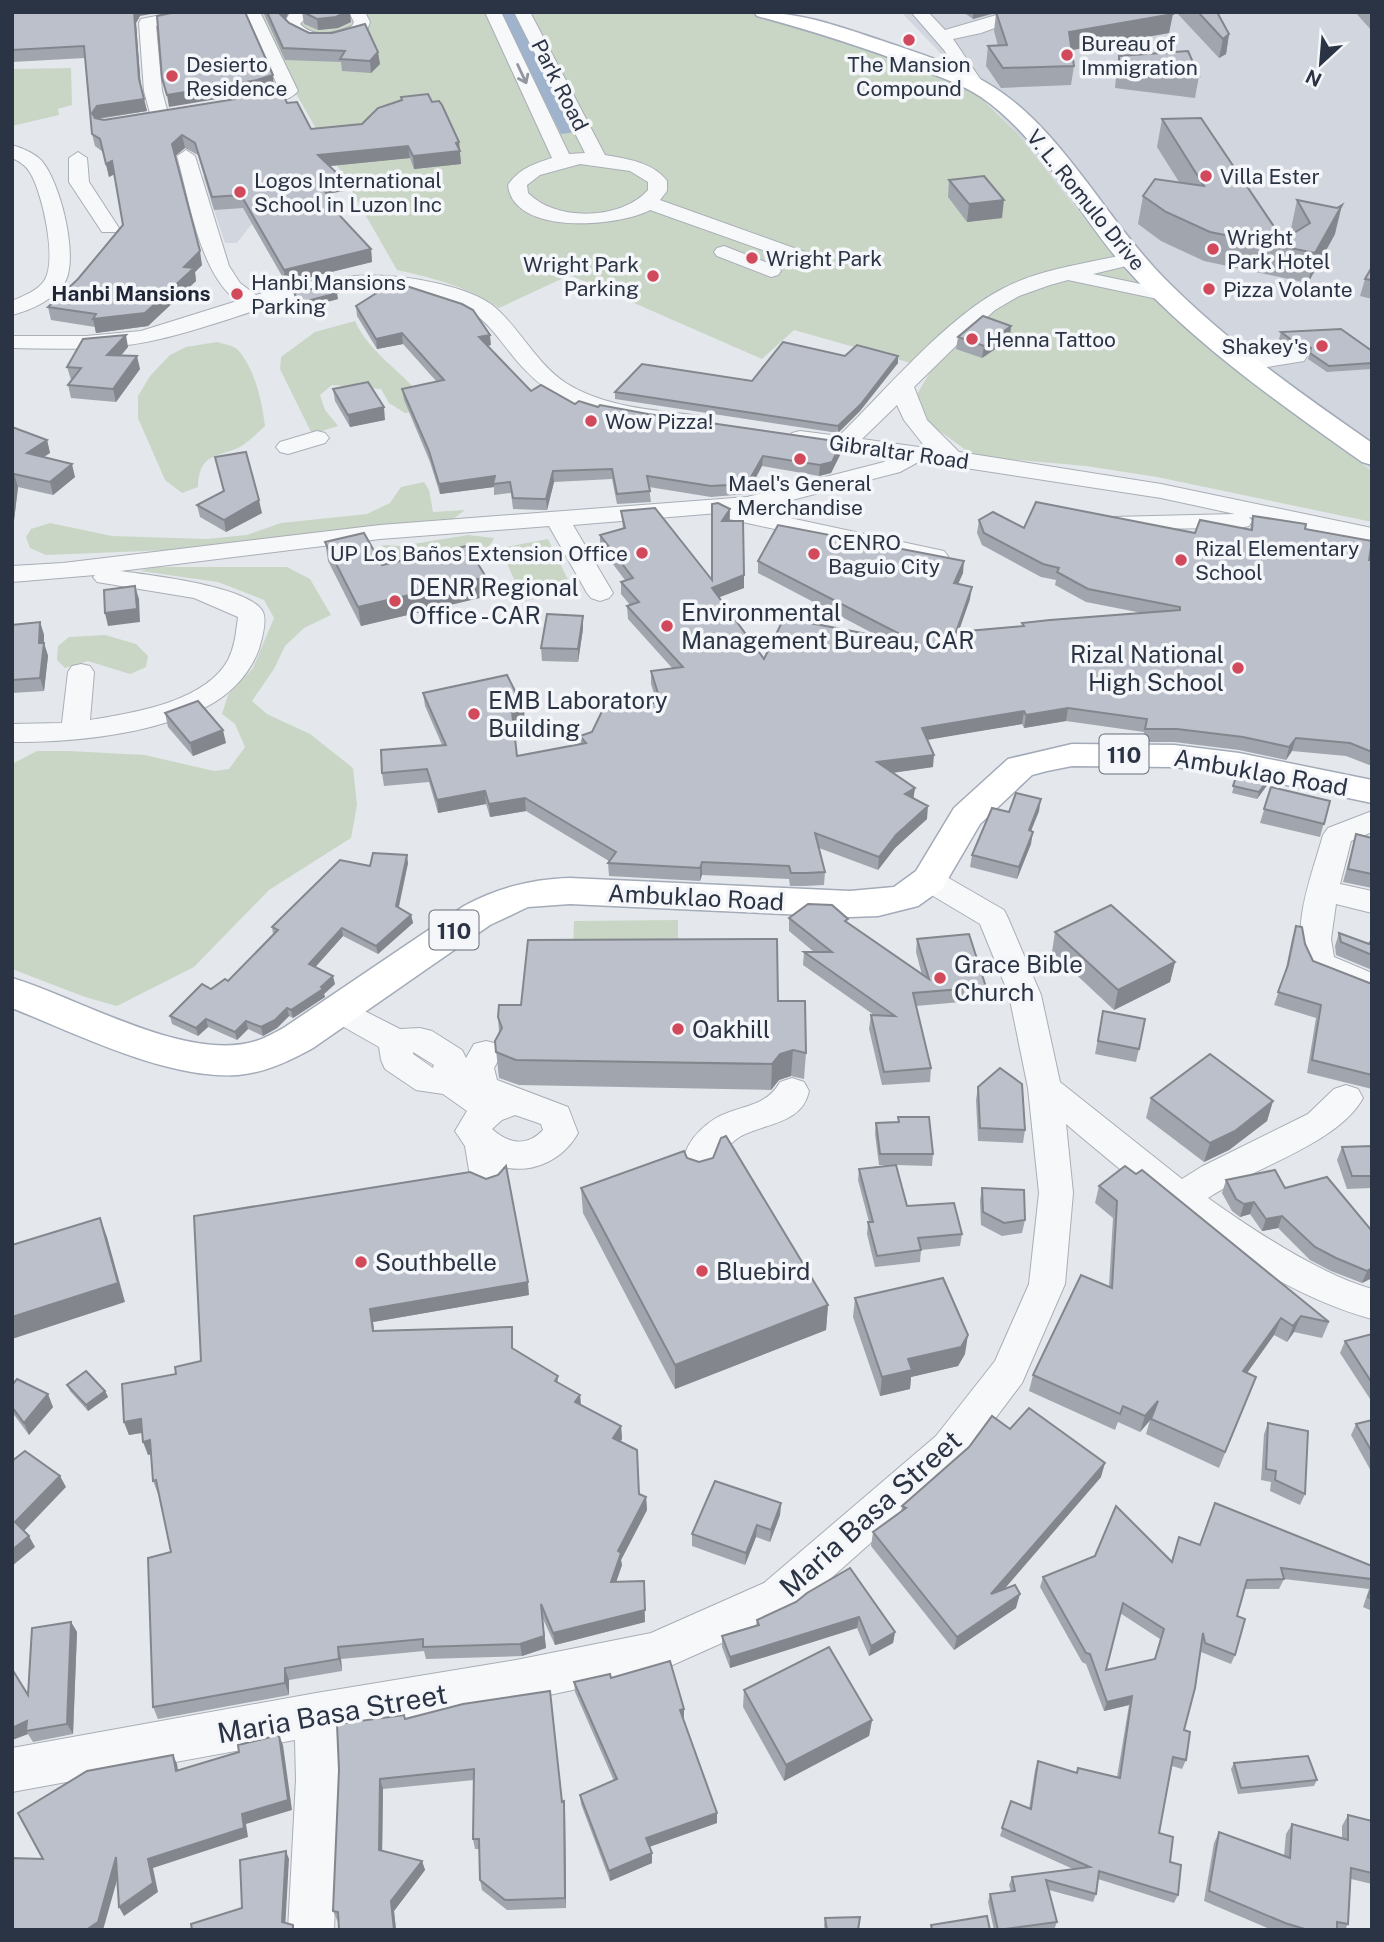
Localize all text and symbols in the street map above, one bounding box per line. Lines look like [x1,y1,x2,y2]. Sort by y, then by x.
north arrow [1286,28,1356,98]
place label: Bureau of Immigration [1081,31,1198,80]
marker: The Mansion Compound [901,32,917,48]
street label: Park Road [526,35,594,135]
marker: Bureau of Immigration [1059,47,1075,63]
place label: Desierto Residence [186,52,287,101]
place label: The Mansion Compound [847,52,971,101]
one-way arrow [516,63,530,84]
text: N [1302,65,1325,91]
marker: Desierto Residence [164,68,180,84]
street label: V. L. Romulo Drive [1022,125,1150,275]
place label: Villa Ester [1220,164,1320,189]
place label: Logos International School in Luzon Inc [254,168,442,217]
marker: Villa Ester [1198,168,1214,184]
marker: Logos International School in Luzon Inc [232,184,248,200]
place label: Wright Park Hotel [1227,225,1330,274]
marker: Wright Park Hotel [1205,241,1221,257]
place label: Wright Park [766,246,882,271]
marker: Wright Park [744,250,760,266]
place label: Wright Park Parking [523,252,639,301]
marker: Wright Park Parking [645,268,661,284]
place label: Hanbi Mansions Parking [251,270,406,319]
place label: Pizza Volante [1223,277,1353,302]
district label: Hanbi Mansions [51,281,211,306]
marker: Pizza Volante [1201,281,1217,297]
marker: Hanbi Mansions Parking [229,286,245,302]
place label: Henna Tattoo [986,327,1116,352]
marker: Henna Tattoo [964,331,980,347]
place label: Shakey's [1221,334,1308,359]
marker: Shakey's [1314,338,1330,354]
place label: Wow Pizza! [605,409,713,434]
marker: Wow Pizza! [583,413,599,429]
street label: Gibraltar Road [827,430,971,474]
marker: Mael's General Merchandise [792,451,808,467]
place label: Mael's General Merchandise [728,471,872,520]
place label: CENRO Baguio City [828,530,940,579]
place label: Rizal Elementary School [1195,536,1359,585]
place label: UP Los Baños Extension Office [330,541,628,566]
marker: UP Los Baños Extension Office [634,545,650,561]
marker: CENRO Baguio City [806,546,822,562]
marker: Rizal Elementary School [1173,552,1189,568]
place label: DENR Regional Office - CAR [409,573,579,629]
marker: DENR Regional Office - CAR [387,593,403,609]
place label: Environmental Management Bureau, CAR [681,598,974,654]
marker: Environmental Management Bureau, CAR [659,618,675,634]
place label: Rizal National High School [1070,640,1224,696]
marker: Rizal National High School [1230,660,1246,676]
place label: EMB Laboratory Building [488,686,668,742]
marker: EMB Laboratory Building [466,706,482,722]
road number: 110 [1100,734,1148,774]
street label: Ambuklao Road [1172,743,1350,801]
street label: Ambuklao Road [607,878,785,916]
road number: 110 [430,911,478,950]
place label: Grace Bible Church [954,950,1083,1006]
marker: Grace Bible Church [932,970,948,986]
place label: Oakhill [692,1015,770,1043]
marker: Oakhill [670,1021,686,1037]
place label: Southbelle [375,1248,497,1276]
marker: Southbelle [353,1254,369,1270]
place label: Bluebird [716,1257,810,1285]
marker: Bluebird [694,1263,710,1279]
street label: Maria Basa Street [772,1423,968,1603]
street label: Maria Basa Street [215,1677,449,1749]

